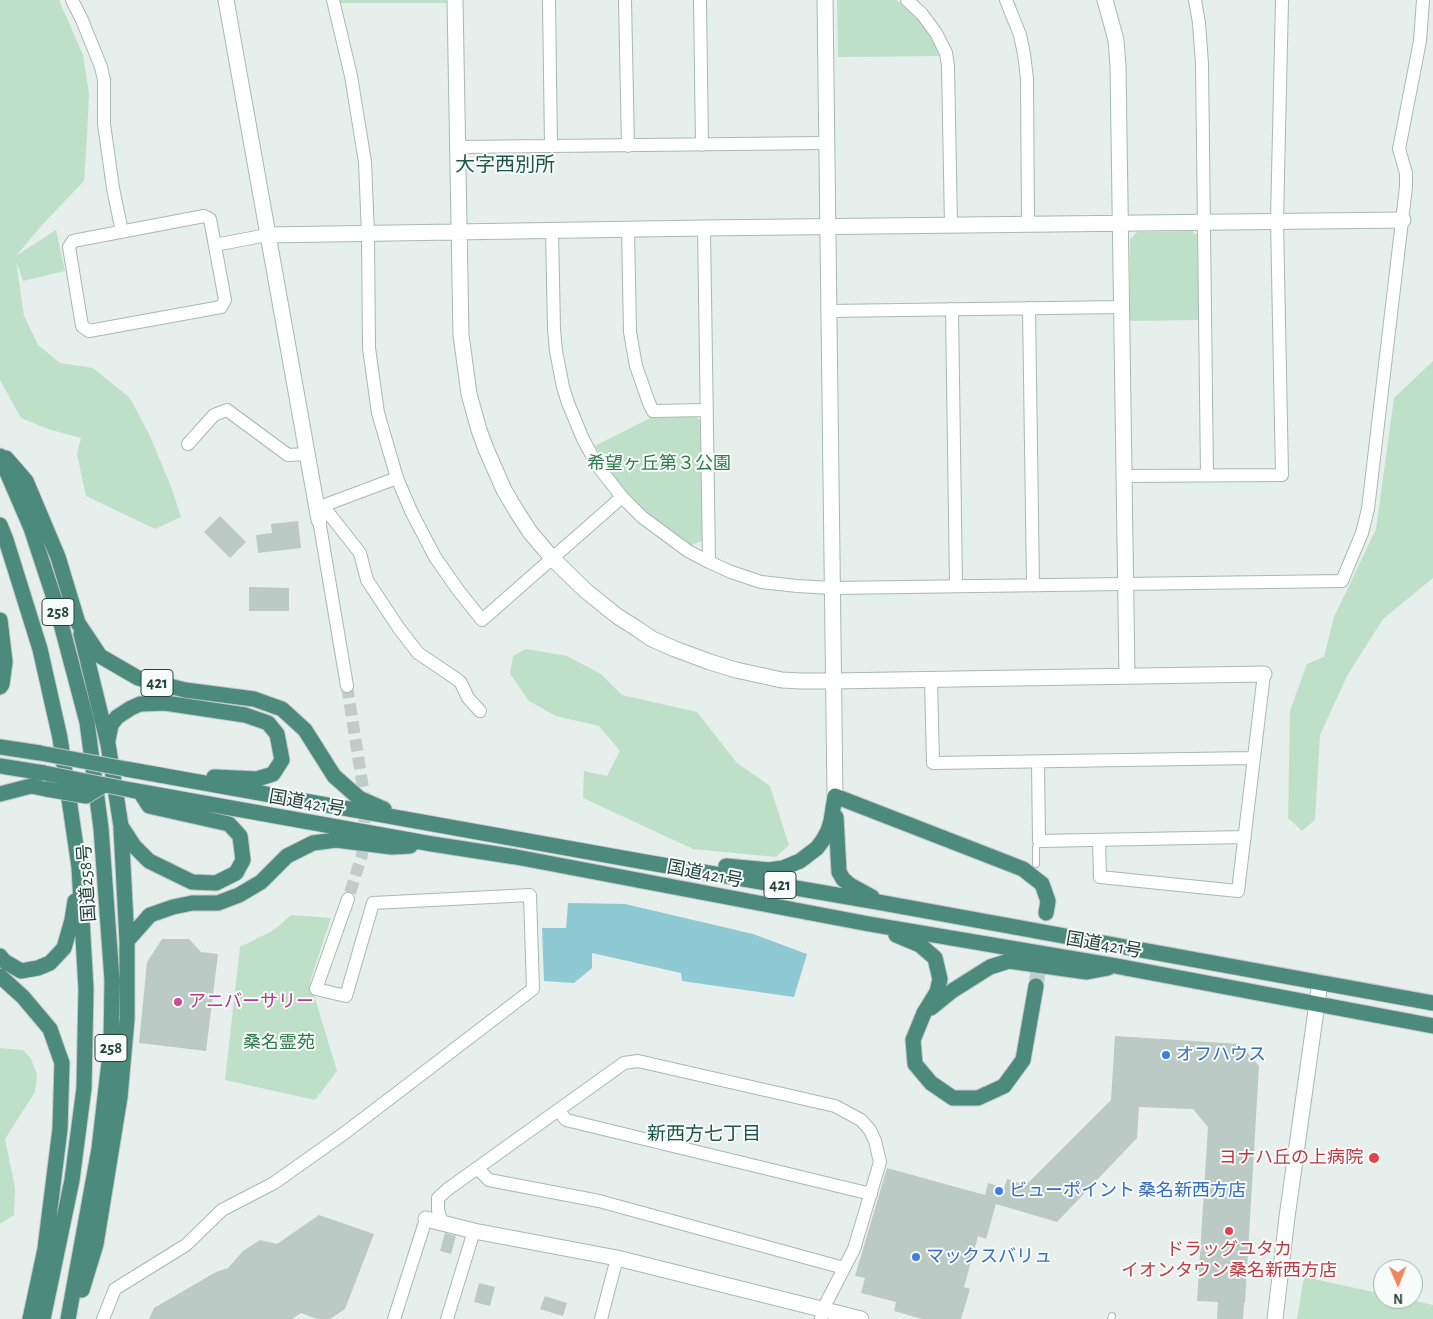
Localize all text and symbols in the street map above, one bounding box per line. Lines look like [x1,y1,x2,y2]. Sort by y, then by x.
district label: 大字西別所 [455,153,555,177]
park label: 希望ヶ丘第３公園 [587,453,731,475]
road number: 258 [42,598,74,626]
road number: 421 [141,670,173,696]
street label: 国道421号 [267,786,347,820]
street label: 国道258号 [73,843,101,923]
street label: 国道421号 [665,856,745,892]
road number: 421 [764,872,796,898]
street label: 国道421号 [1064,928,1144,962]
place label: アニバーサリー [188,991,314,1013]
marker: アニバーサリー [172,996,184,1008]
park label: 桑名霊苑 [243,1032,315,1054]
road number: 258 [95,1034,127,1062]
place label: オフハウス [1176,1044,1266,1066]
marker: オフハウス [1160,1049,1172,1061]
district label: 新西方七丁目 [647,1123,761,1145]
place label: ヨナハ丘の上病院 [1219,1147,1363,1169]
marker: ヨナハ丘の上病院 [1367,1151,1381,1165]
place label: ビューポイント 桑名新西方店 [1009,1180,1246,1202]
marker: ビューポイント 桑名新西方店 [993,1185,1005,1197]
marker: ドラッグユタカ イオンタウン桑名新西方店 [1223,1225,1235,1237]
place label: ドラッグユタカ イオンタウン桑名新西方店 [1121,1239,1337,1282]
place label: マックスバリュ [926,1246,1052,1268]
marker: マックスバリュ [910,1251,922,1263]
north arrow [1373,1259,1423,1309]
text: N [1393,1291,1403,1305]

